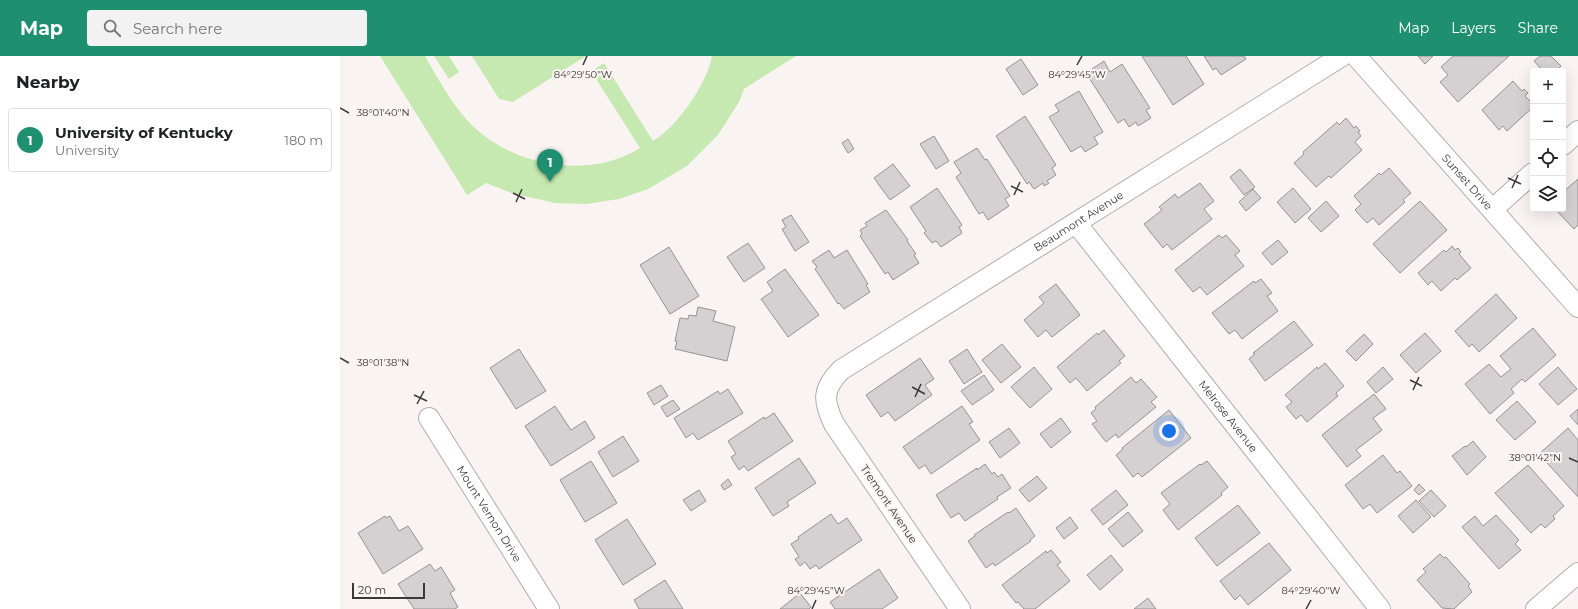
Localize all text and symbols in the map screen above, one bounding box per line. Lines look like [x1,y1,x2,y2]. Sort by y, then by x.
search box [87,10,367,46]
text: Map [20,17,63,40]
icon: search [101,17,123,39]
text: Search here [133,19,222,38]
text: Map [1398,19,1429,37]
text: Layers [1451,19,1496,37]
text: Share [1518,19,1558,37]
text: 84°29'50"W [554,68,612,81]
text: 84°29'45"W [1048,68,1106,81]
map controls [1530,68,1566,212]
button: + [1530,68,1566,104]
text: Nearby [16,72,80,92]
button: − [1530,104,1566,140]
text: 38°01'40"N [356,106,410,119]
text: University of Kentucky [55,123,233,142]
text: 1 [27,132,33,148]
text: 180 m [284,132,323,148]
button: locate [1530,140,1566,176]
text: University [55,142,119,158]
pin: 1 [537,149,563,182]
street label: Sunset Drive [1439,151,1496,213]
button: layers [1530,176,1566,212]
street label: Beaumont Avenue [1031,188,1126,255]
text: 38°01'38"N [357,356,409,369]
street label: Melrose Avenue [1196,377,1261,455]
your location [1159,421,1179,441]
text: 38°01'42"N [1509,451,1561,464]
street label: Tremont Avenue [857,462,921,546]
street label: Mount Vernon Drive [454,463,525,565]
scale bar [352,581,425,600]
text: 20 m [358,583,386,597]
text: 84°29'45"W [787,584,845,597]
text: 84°29'40"W [1282,584,1340,597]

